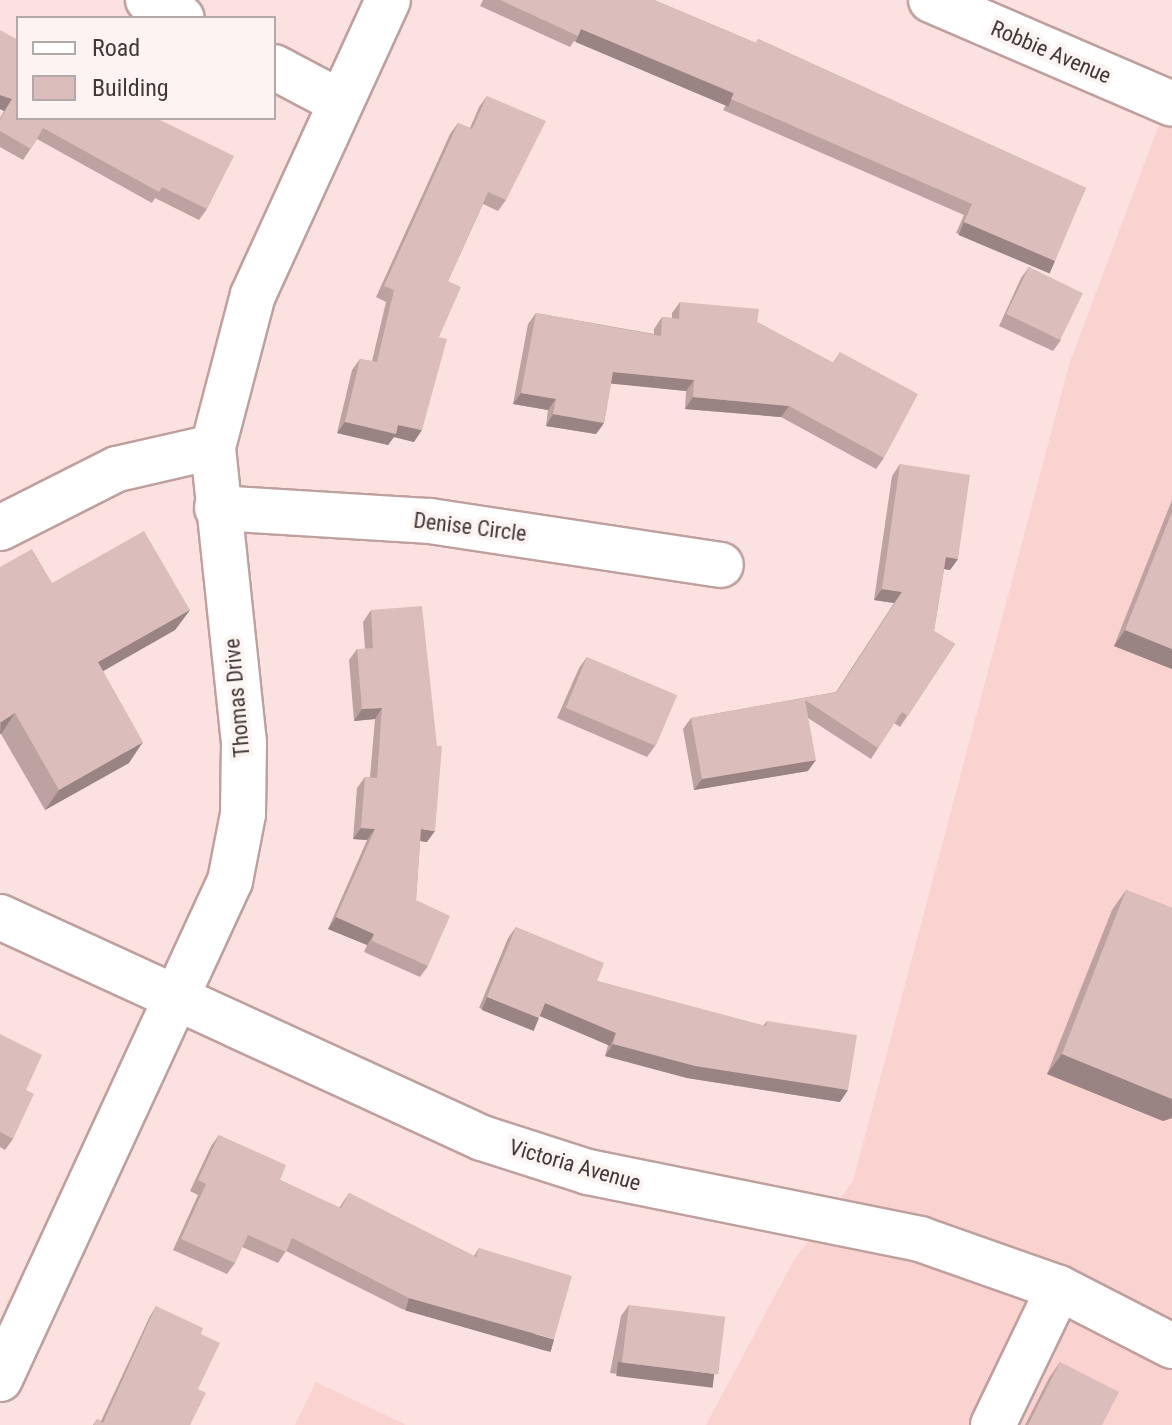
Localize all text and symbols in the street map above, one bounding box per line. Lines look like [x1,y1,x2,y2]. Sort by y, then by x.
street label: Robbie Avenue [987,15,1115,89]
legend [16,16,276,120]
text: Road [92,34,140,62]
text: Building [92,74,169,102]
street label: Denise Circle [412,507,528,547]
street label: Thomas Drive [219,637,255,759]
street label: Victoria Avenue [506,1134,644,1196]

